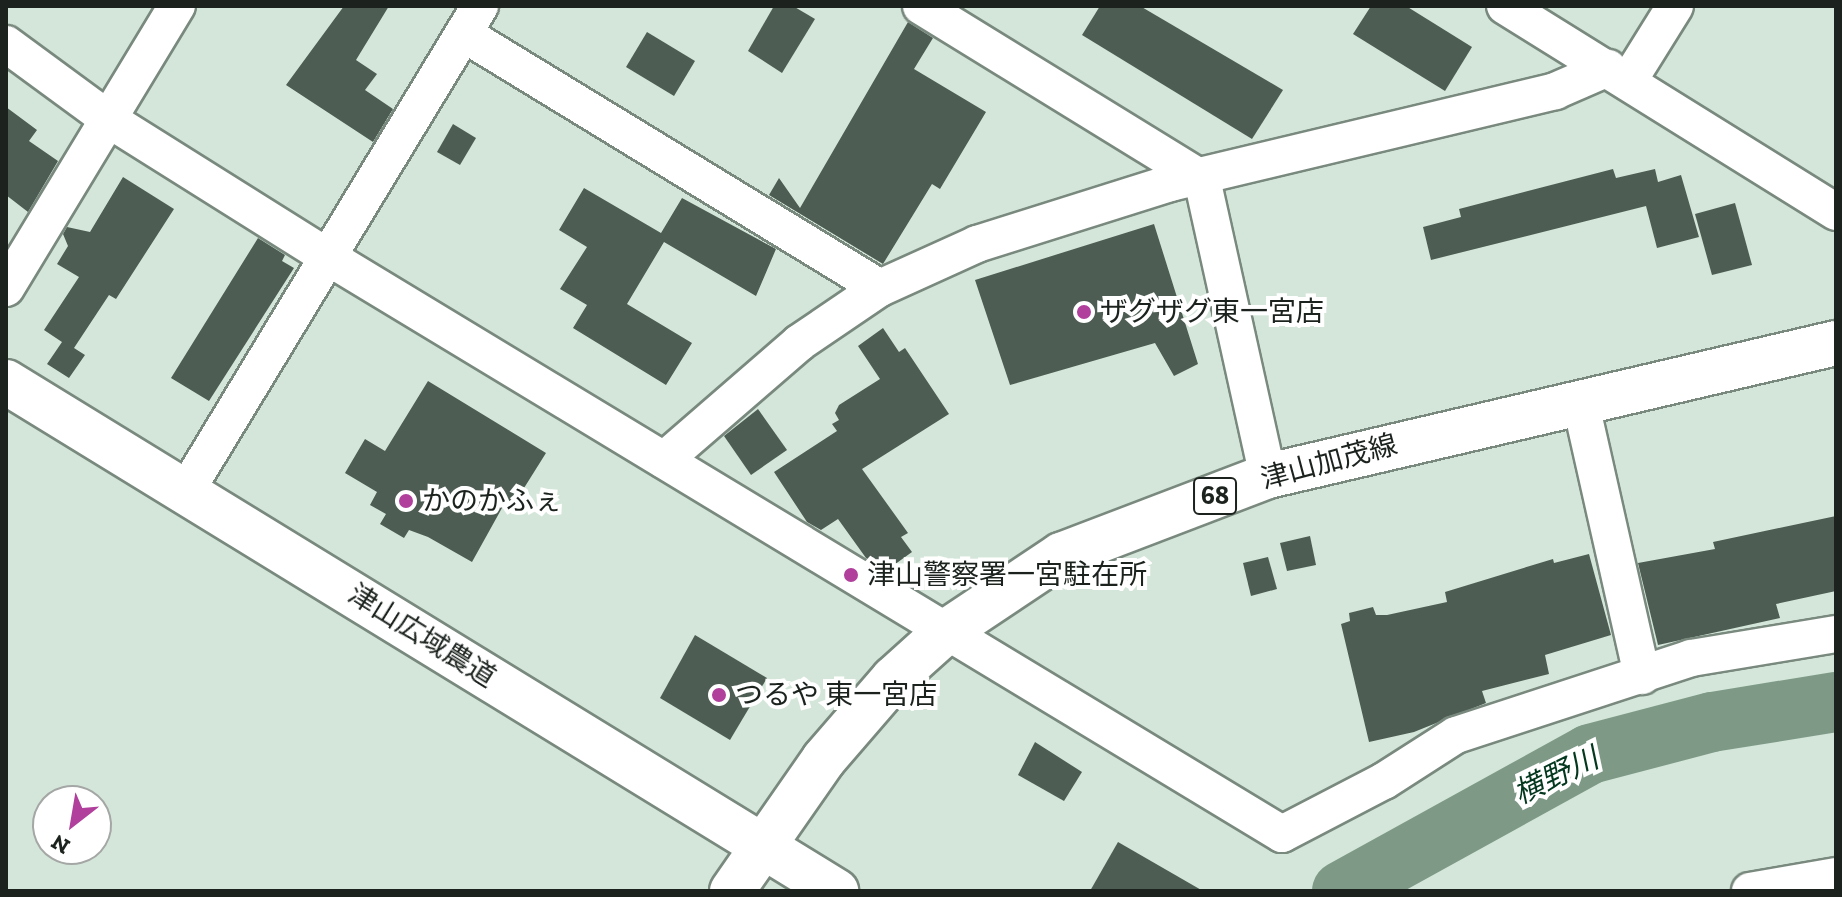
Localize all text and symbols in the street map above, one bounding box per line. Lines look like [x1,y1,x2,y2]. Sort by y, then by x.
place label: ザグザグ東一宮店 [1100,295,1324,329]
marker: ザグザグ東一宮店 [1075,303,1093,321]
street label: 津山加茂線 [1257,428,1401,496]
road number: 68 [1193,474,1237,518]
place label: かのかふぇ [422,484,562,518]
marker: かのかふぇ [397,492,415,510]
place label: 津山警察署一宮駐在所 [867,558,1147,592]
marker: 津山警察署一宮駐在所 [842,566,860,584]
street label: 津山広域農道 [342,577,502,695]
place label: つるや 東一宮店 [735,678,937,712]
marker: つるや 東一宮店 [710,686,728,704]
water label: 横野川 [1508,740,1604,812]
north arrow [32,785,112,865]
text: N [46,828,75,860]

